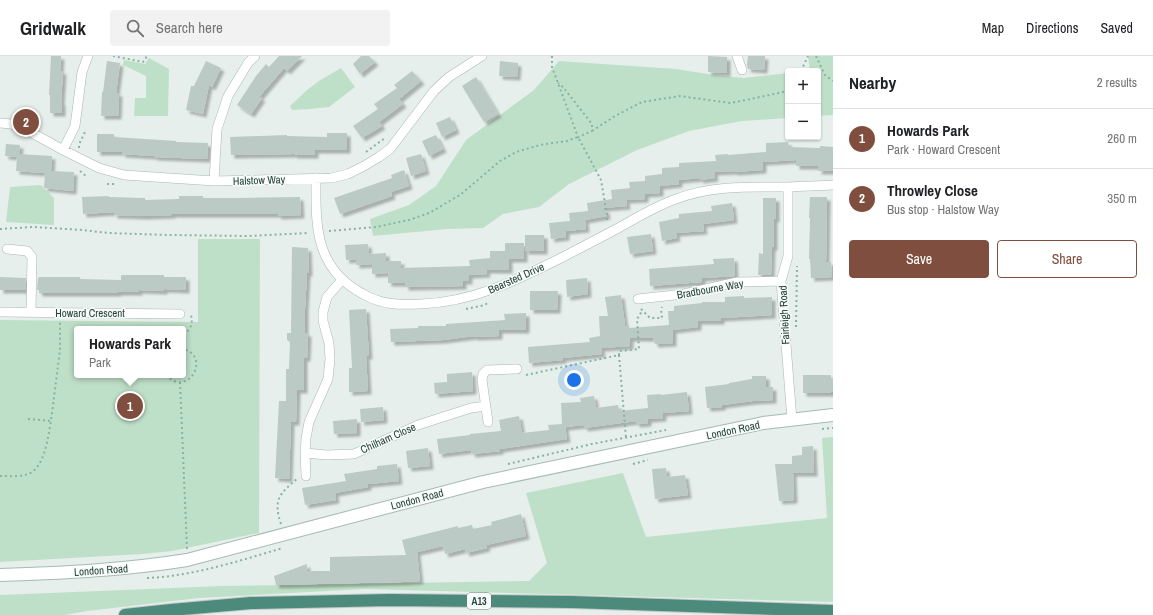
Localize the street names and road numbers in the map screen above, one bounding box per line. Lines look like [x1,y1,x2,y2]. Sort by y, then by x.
street label: Halstow Way [233,172,286,188]
street label: Bearsted Drive [486,259,546,297]
street label: Bradbourne Way [676,276,745,302]
street label: Fairleigh Road [775,285,793,345]
street label: Howard Crescent [55,306,125,320]
street label: London Road [705,418,761,442]
street label: Chilham Close [358,420,418,456]
street label: London Road [389,485,445,513]
street label: London Road [73,561,129,579]
road number: A13 [467,593,491,609]

